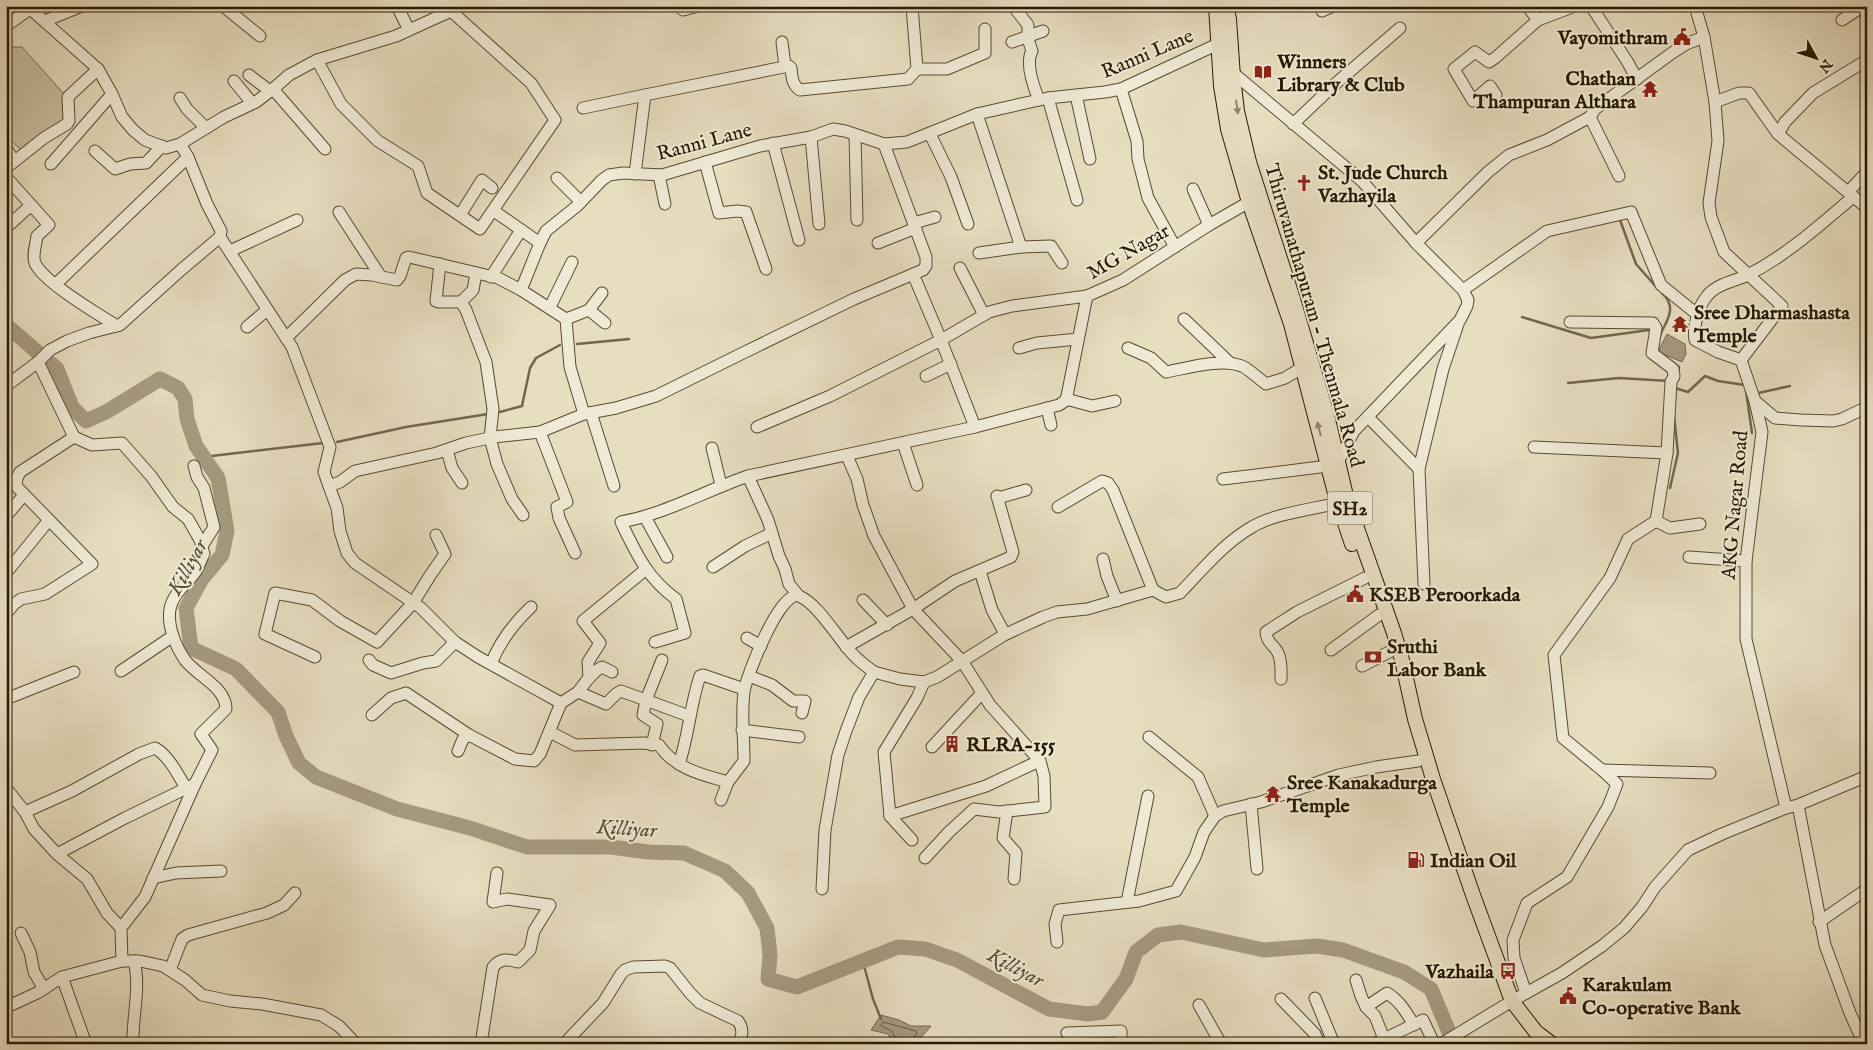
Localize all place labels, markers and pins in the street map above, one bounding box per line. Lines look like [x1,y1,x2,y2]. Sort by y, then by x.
place label: Vayomithram [1557,26,1669,51]
public building icon: Vayomithram [1672,27,1692,47]
place label: Winners Library & Club [1276,50,1405,98]
library icon: Winners Library & Club [1253,62,1273,82]
place label: Chathan Thampuran Althara [1472,67,1636,115]
temple icon: Chathan Thampuran Althara [1640,79,1660,99]
place label: St. Jude Church Vazhayila [1317,161,1448,209]
church icon: St. Jude Church Vazhayila [1294,173,1314,193]
place label: Sree Dharmashasta Temple [1693,301,1850,349]
temple icon: Sree Dharmashasta Temple [1670,314,1690,334]
place label: KSEB Peroorkada [1369,583,1521,608]
public building icon: KSEB Peroorkada [1345,584,1365,604]
place label: Sruthi Labor Bank [1387,635,1488,683]
bank icon: Sruthi Labor Bank [1363,647,1383,667]
place label: RLRA-155 [966,733,1056,758]
building icon: RLRA-155 [942,734,962,754]
place label: Sree Kanakadurga Temple [1286,771,1437,819]
temple icon: Sree Kanakadurga Temple [1263,784,1283,804]
place label: Indian Oil [1430,849,1517,874]
fuel station icon: Indian Oil [1406,850,1426,870]
place label: Vazhaila [1425,960,1494,985]
bus stop icon: Vazhaila [1498,961,1518,981]
place label: Karakulam Co-operative Bank [1582,973,1742,1021]
public building icon: Karakulam Co-operative Bank [1558,986,1578,1006]

